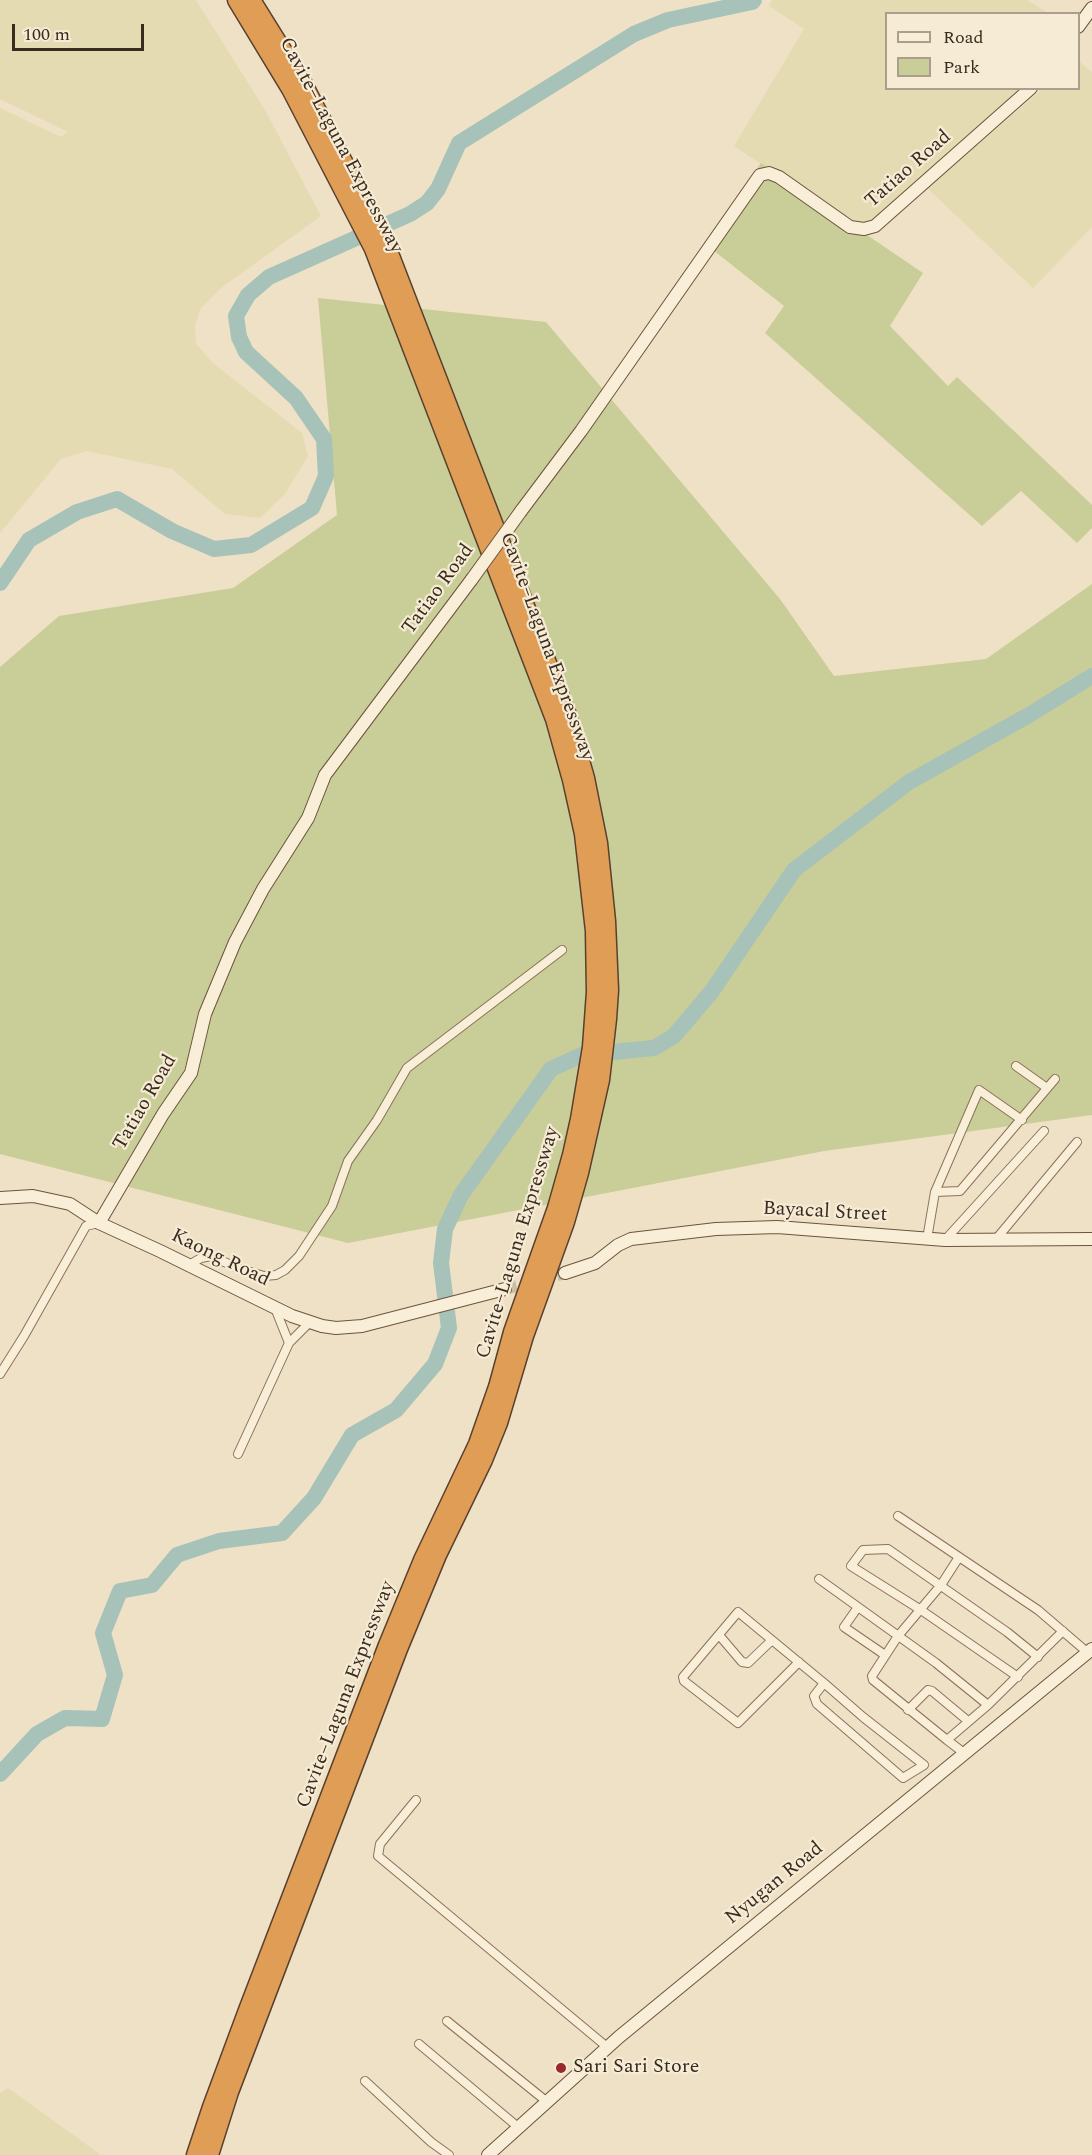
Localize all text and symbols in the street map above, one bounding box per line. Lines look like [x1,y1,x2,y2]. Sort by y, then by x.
scale bar [15,12,147,50]
legend [885,12,1080,90]
text: 100 m [23,21,70,48]
text: Road [943,24,984,51]
street label: Cavite–Laguna Expressway [273,34,407,258]
text: Park [943,54,980,81]
street label: Tatiao Road [861,126,957,214]
street label: Cavite–Laguna Expressway [493,530,599,764]
street label: Tatiao Road [398,540,480,640]
street label: Tatiao Road [109,1051,183,1155]
street label: Cavite–Laguna Expressway [472,1124,566,1362]
street label: Bayacal Street [762,1198,888,1228]
street label: Kaong Road [167,1225,273,1293]
street label: Cavite–Laguna Expressway [293,1578,401,1812]
street label: Nyugan Road [721,1837,829,1931]
place label: Sari Sari Store [573,2056,699,2080]
marker: Sari Sari Store [554,2061,568,2075]

